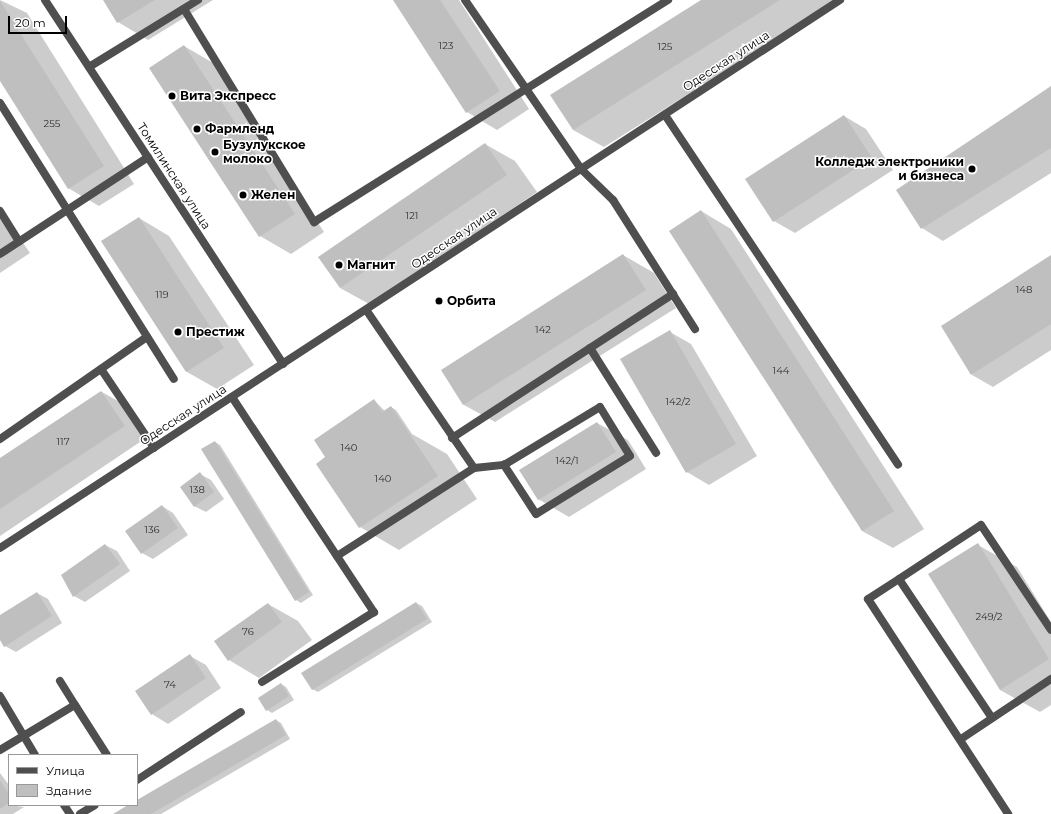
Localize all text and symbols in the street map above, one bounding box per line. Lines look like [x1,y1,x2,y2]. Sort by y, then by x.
scale bar [10,8,69,34]
text: 20 m [15,15,46,30]
street label: Одесская улица [680,28,772,94]
house number: 123 [439,40,453,52]
house number: 125 [658,41,672,53]
place label: Вита Экспресс [180,89,276,103]
marker: Вита Экспресс [167,91,177,101]
house number: 255 [44,118,60,130]
street label: Томилинская улица [134,120,214,232]
place label: Фармленд [205,122,274,136]
marker: Фармленд [192,124,202,134]
place label: Бузулукское молоко [223,138,306,166]
marker: Бузулукское молоко [210,147,220,157]
place label: Колледж электроники и бизнеса [815,155,964,183]
marker: Колледж электроники и бизнеса [967,164,977,174]
place label: Желен [251,188,295,202]
marker: Желен [238,190,248,200]
street label: Одесская улица [408,204,500,272]
house number: 121 [406,210,418,222]
place label: Магнит [347,258,395,272]
marker: Магнит [334,260,344,270]
house number: 148 [1016,284,1032,296]
house number: 119 [155,289,169,301]
place label: Орбита [447,294,496,308]
marker: Орбита [434,296,444,306]
house number: 142 [535,324,551,336]
place label: Престиж [186,325,245,339]
marker: Престиж [173,327,183,337]
house number: 144 [773,365,789,377]
street label: Одесская улица [137,382,229,448]
house number: 142/2 [665,396,691,408]
house number: 117 [56,436,70,448]
house number: 140 [341,442,357,454]
house number: 142/1 [555,455,579,467]
house number: 140 [375,473,391,485]
house number: 138 [189,484,205,496]
house number: 136 [144,524,160,536]
house number: 249/2 [976,611,1002,623]
house number: 76 [242,626,254,638]
house number: 74 [164,679,176,691]
legend [8,754,138,806]
text: Улица [46,763,85,778]
text: Здание [46,783,92,798]

